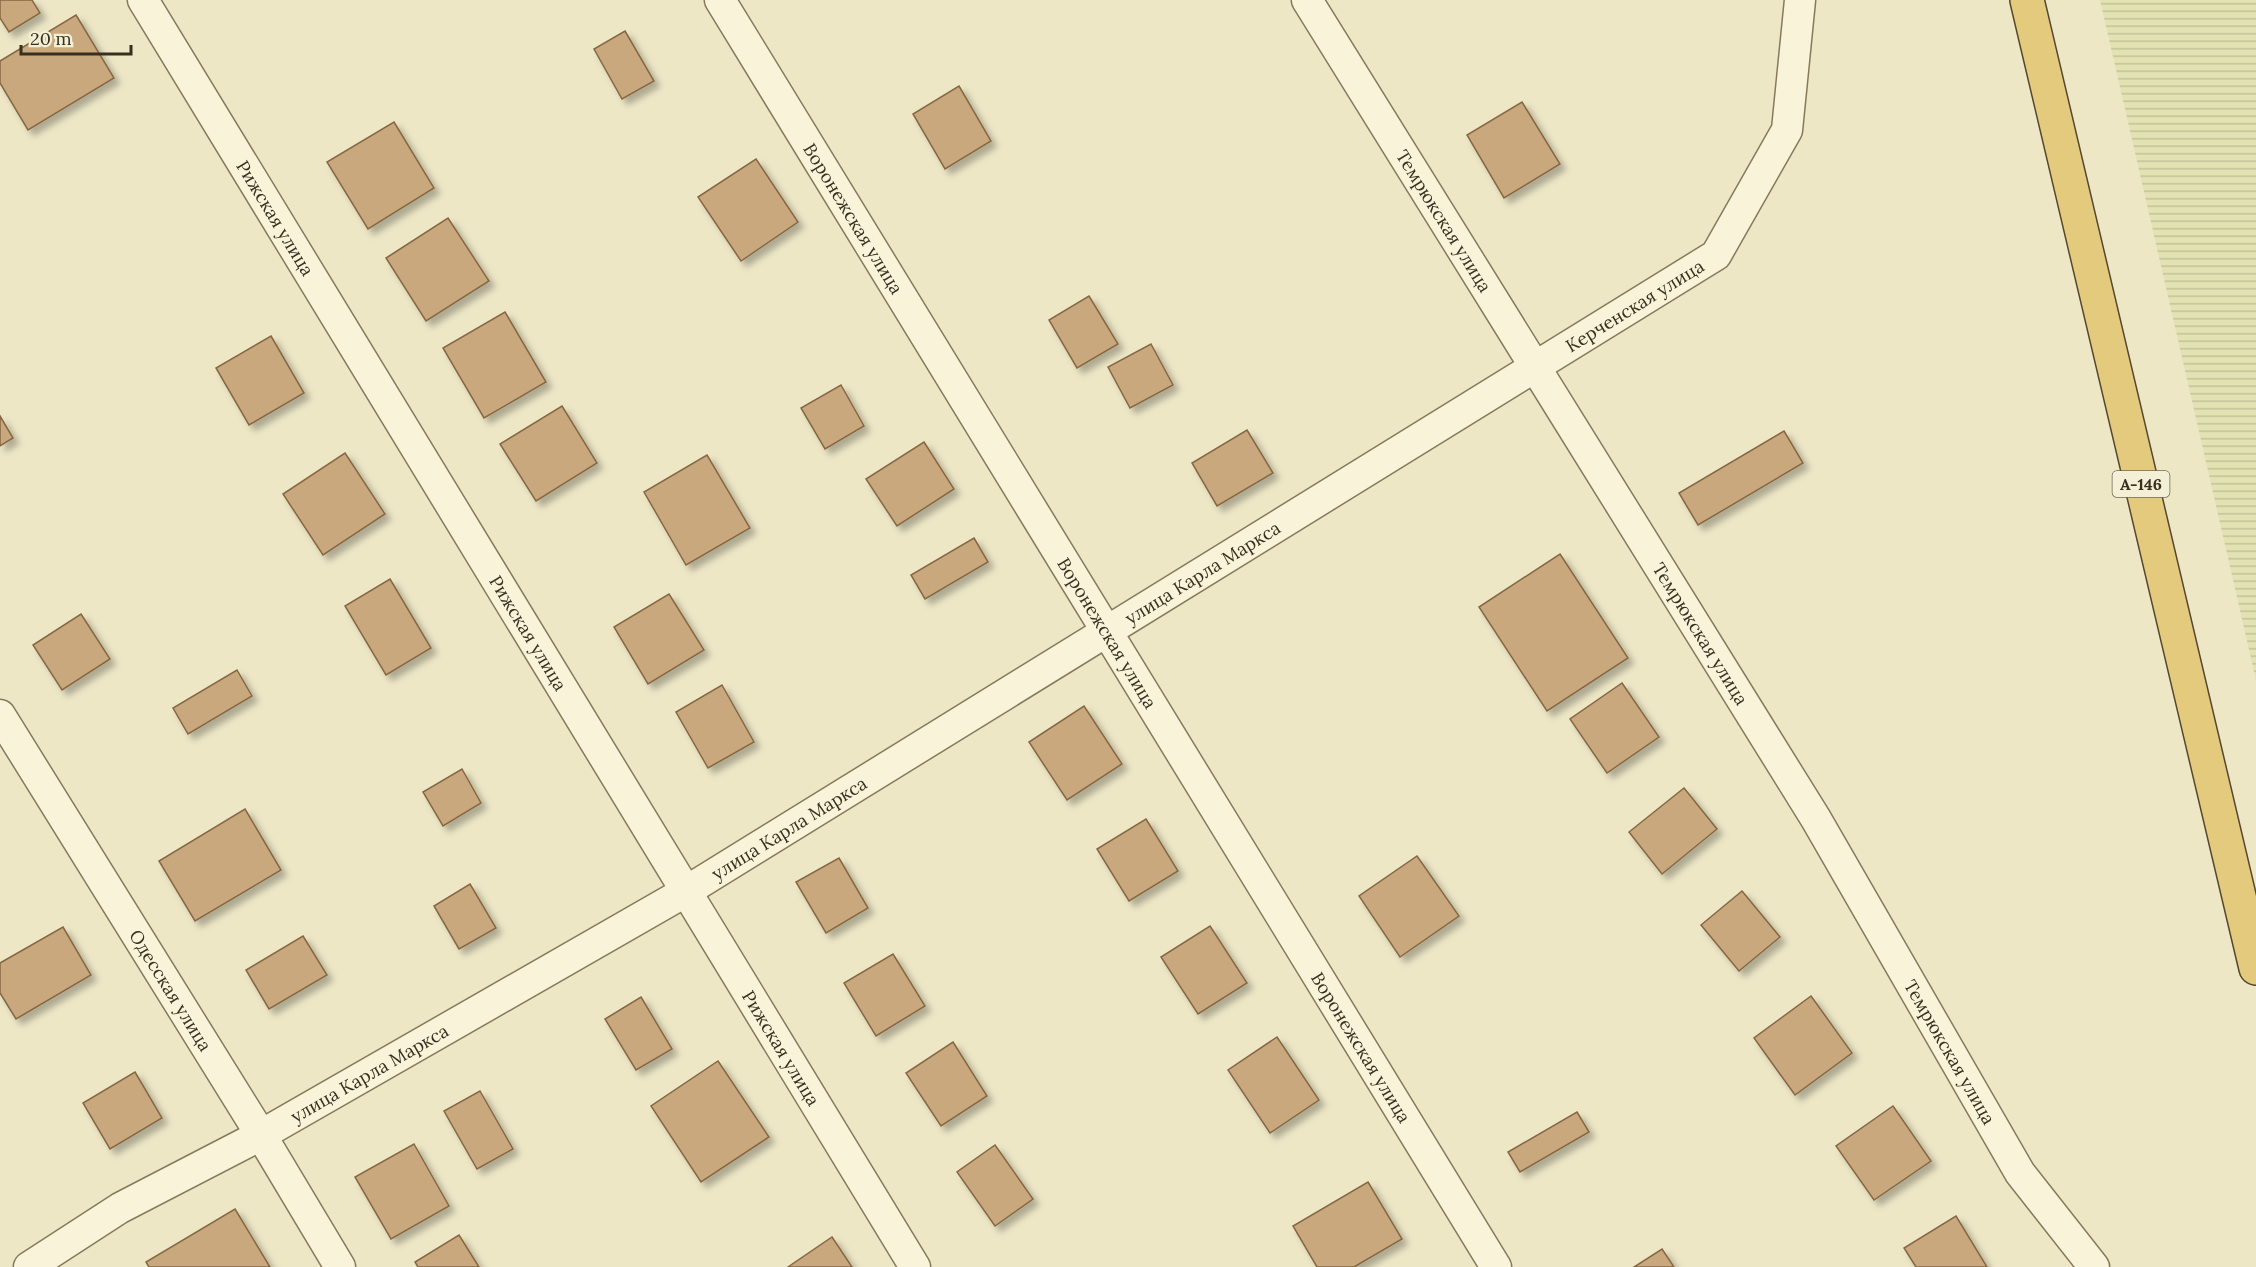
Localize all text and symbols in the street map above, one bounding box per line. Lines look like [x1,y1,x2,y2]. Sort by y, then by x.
scale bar [21,18,130,56]
text: 20 m [30,27,72,50]
street label: Воронежская улица [799,139,909,298]
street label: Темрюкская улица [1391,145,1497,296]
street label: Рижская улица [232,156,320,280]
street label: Керченская улица [1561,254,1708,357]
road number: А-146 [2112,471,2170,497]
street label: улица Карла Маркса [1120,516,1284,629]
street label: Воронежская улица [1053,553,1162,712]
street label: Темрюкская улица [1648,558,1754,709]
street label: Рижская улица [485,571,572,695]
street label: улица Карла Маркса [707,771,871,885]
street label: Одесская улица [125,925,217,1055]
street label: Воронежская улица [1306,967,1416,1127]
street label: Темрюкская улица [1899,975,2001,1128]
street label: Рижская улица [738,986,825,1110]
street label: улица Карла Маркса [286,1019,452,1127]

